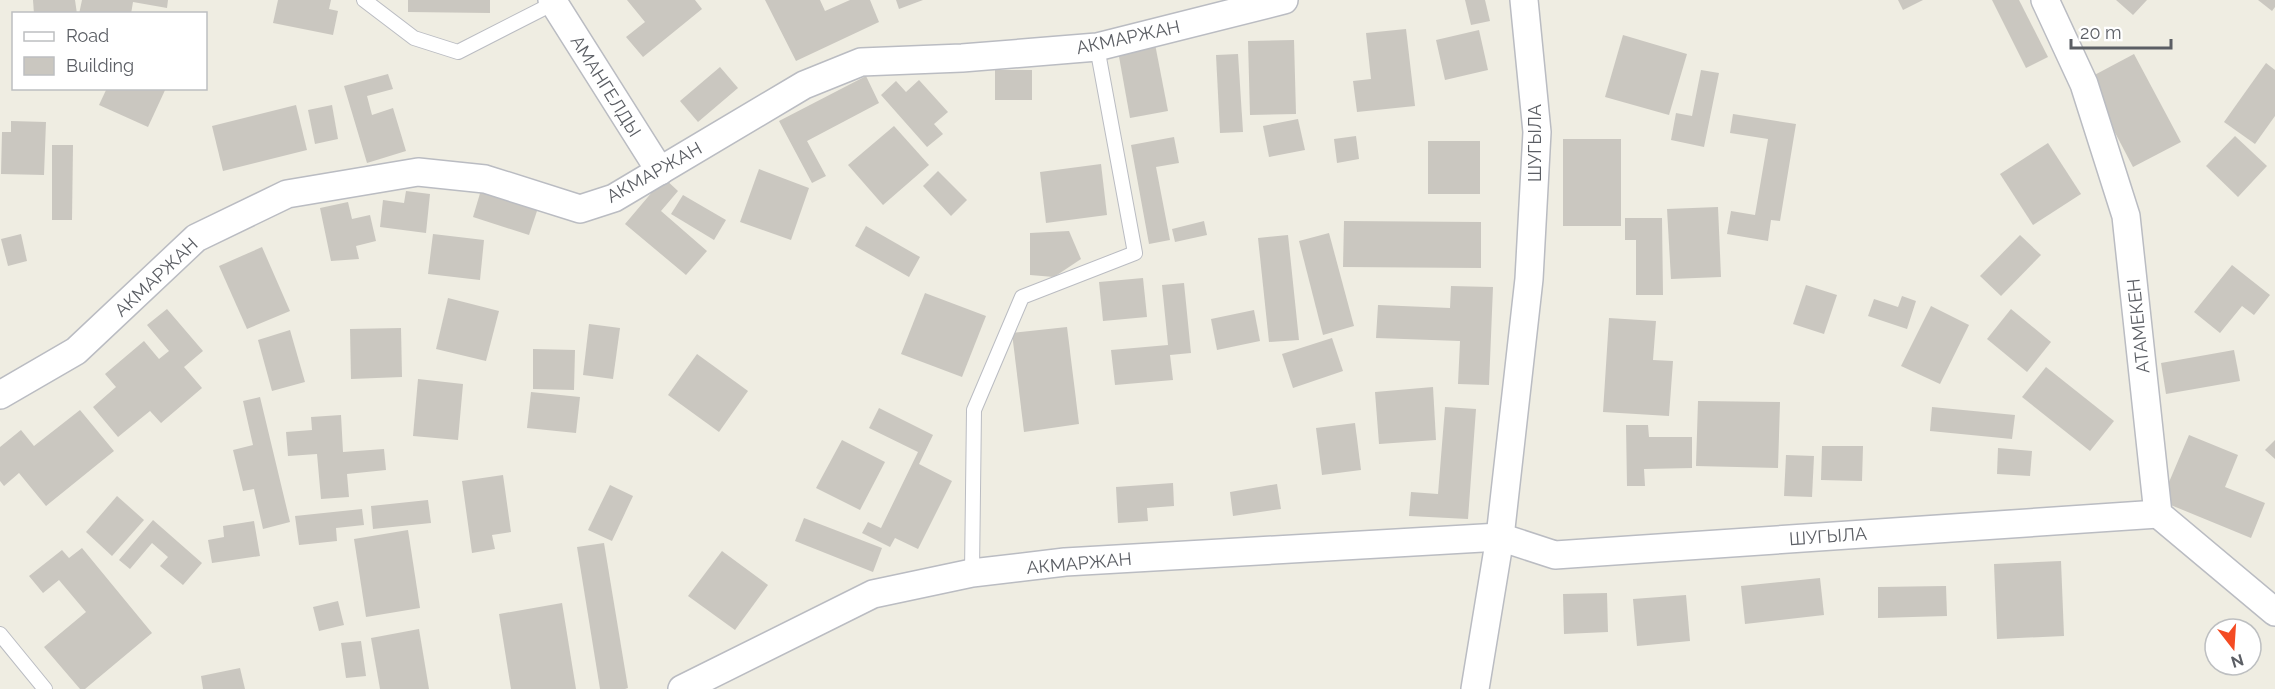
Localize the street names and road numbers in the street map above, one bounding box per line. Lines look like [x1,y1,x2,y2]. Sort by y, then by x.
street label: АКМАРЖАН [1074,16,1182,58]
street label: АМАНГЕЛДЫ [566,31,646,141]
street label: ШУГЫЛА [1524,104,1545,182]
street label: АКМАРЖАН [603,137,705,207]
street label: АКМАРЖАН [110,233,202,321]
street label: АТАМЕКЕН [2123,278,2153,374]
street label: ШУГЫЛА [1788,523,1868,549]
street label: АКМАРЖАН [1025,548,1133,578]

